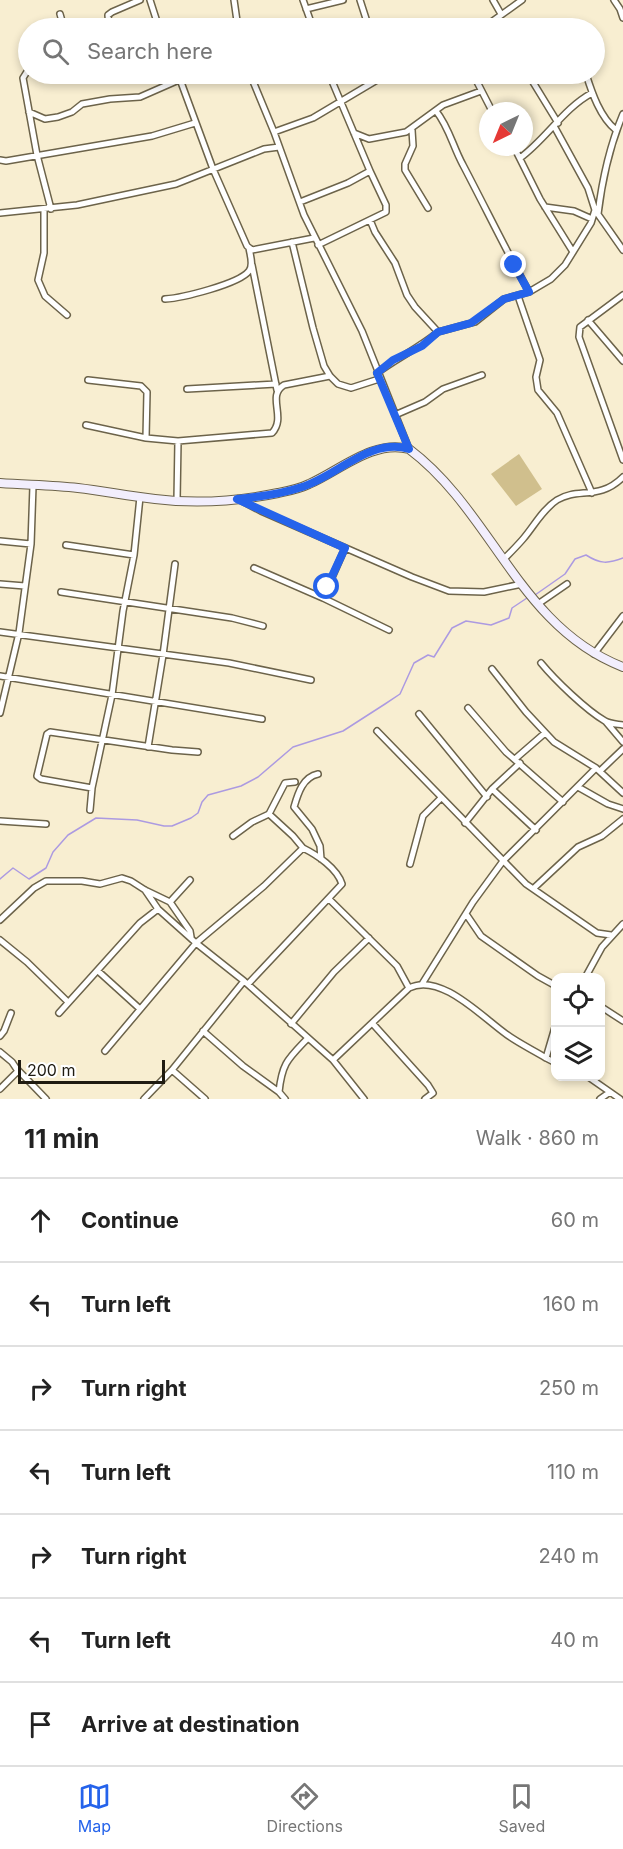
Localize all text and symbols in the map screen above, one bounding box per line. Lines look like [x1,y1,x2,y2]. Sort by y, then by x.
search box [18,18,605,84]
icon: search [39,35,72,68]
text: Search here [87,38,213,64]
north arrow [479,102,533,156]
route end [500,251,526,277]
route start [313,573,339,599]
map controls [551,973,605,1081]
button: locate [551,973,605,1027]
button: layers [551,1027,605,1081]
scale bar [18,1057,165,1084]
text: 200 m [27,1060,75,1080]
text: 11 min [24,1123,100,1154]
text: Walk · 860 m [476,1126,599,1150]
icon: ahead [24,1204,57,1237]
text: Continue [81,1207,179,1233]
text: 60 m [551,1208,599,1232]
icon: left [24,1288,57,1321]
text: Turn left [81,1291,171,1317]
text: 160 m [543,1292,599,1316]
icon: right [24,1372,57,1405]
text: Turn right [81,1375,187,1401]
text: 250 m [539,1376,599,1400]
icon: left [24,1456,57,1489]
text: Turn left [81,1459,171,1485]
text: 110 m [547,1460,599,1484]
icon: right [24,1540,57,1573]
text: Turn right [81,1543,187,1569]
text: 240 m [538,1544,599,1568]
icon: left [24,1624,57,1657]
text: Turn left [81,1627,171,1653]
text: 40 m [550,1628,599,1652]
icon: arrive [24,1708,57,1741]
text: Arrive at destination [81,1711,300,1737]
tab: Map [78,1780,111,1836]
tab: Directions [267,1780,343,1836]
tab: Saved [498,1780,545,1836]

